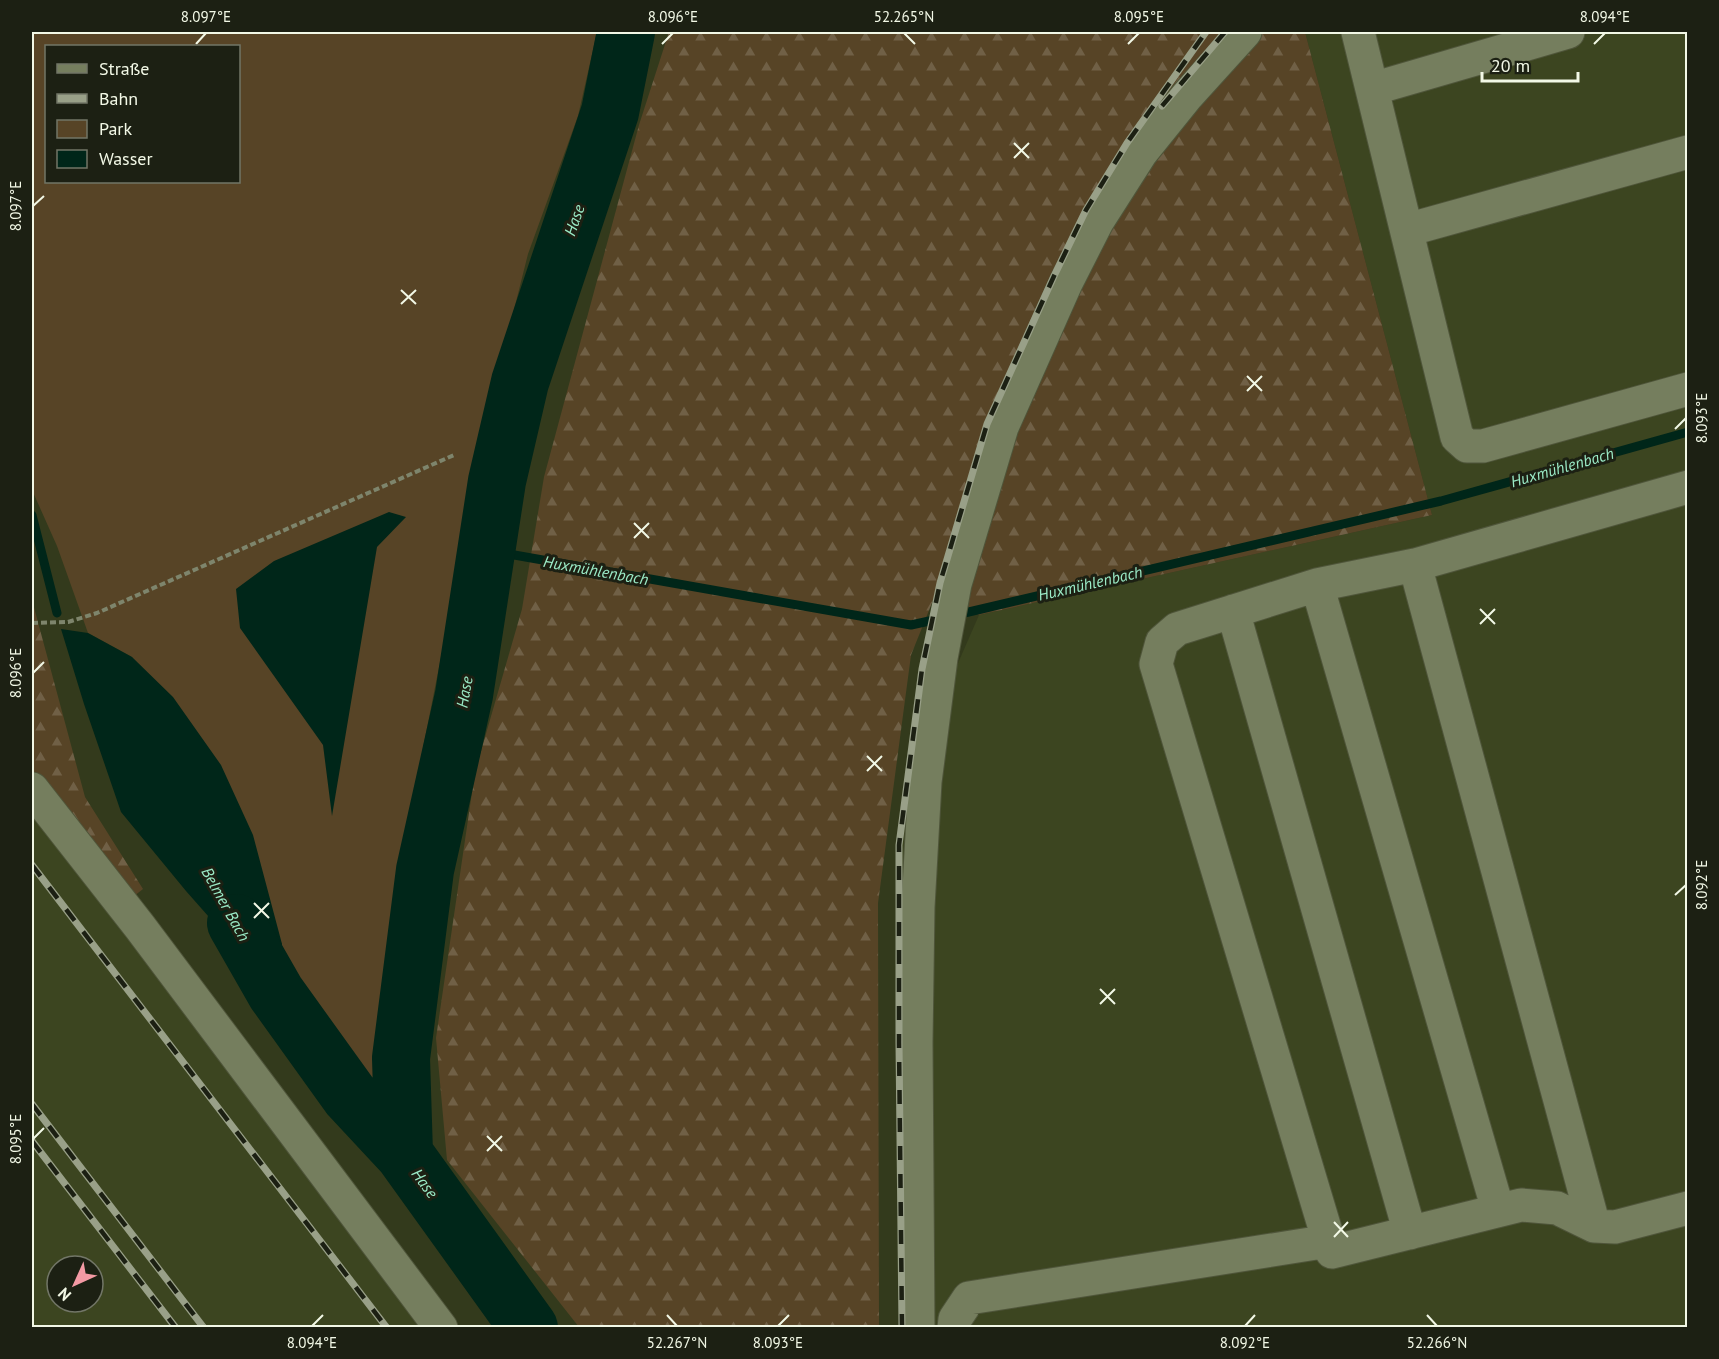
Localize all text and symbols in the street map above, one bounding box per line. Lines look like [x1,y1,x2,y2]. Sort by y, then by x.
text: 8.097°E [181,7,231,26]
text: 8.096°E [648,7,698,26]
text: 52.265°N [874,7,934,26]
text: 8.095°E [1114,7,1164,26]
text: 8.094°E [1580,7,1630,26]
legend [45,45,240,183]
scale bar [1482,45,1578,83]
text: 20 m [1491,54,1530,77]
text: Straße [99,57,150,80]
text: Bahn [99,87,138,110]
text: Park [99,117,132,140]
text: Wasser [99,147,153,170]
text: 8.097°E [6,181,25,231]
water label: Hase [559,201,589,238]
text: 8.093°E [1692,393,1711,443]
water label: Huxmühlenbach [1508,443,1616,491]
water label: Huxmühlenbach [542,551,650,589]
water label: Huxmühlenbach [1036,561,1144,605]
text: 8.096°E [6,648,25,698]
water label: Hase [451,674,477,709]
text: 8.092°E [1692,860,1711,910]
water label: Belmer Bach [197,863,255,945]
text: 8.095°E [6,1114,25,1164]
water label: Hase [408,1164,443,1202]
north arrow [45,1254,105,1314]
text: N [54,1284,75,1305]
text: 8.094°E [287,1333,337,1352]
text: 52.267°N [647,1333,707,1352]
text: 8.093°E [753,1333,803,1352]
text: 8.092°E [1220,1333,1270,1352]
text: 52.266°N [1407,1333,1467,1352]

